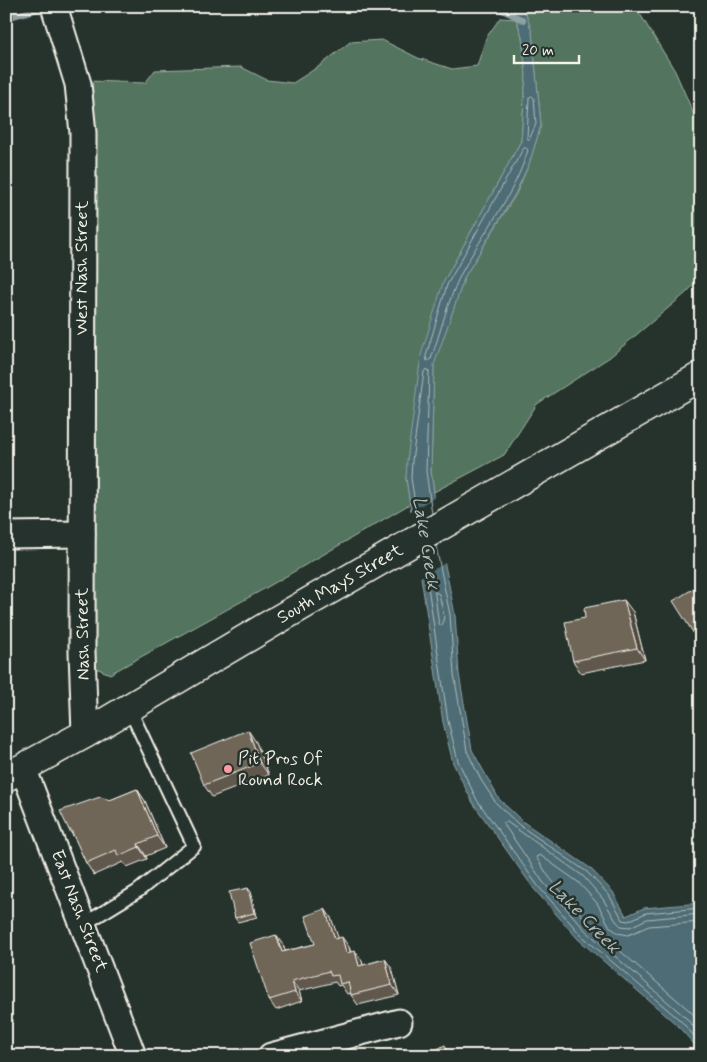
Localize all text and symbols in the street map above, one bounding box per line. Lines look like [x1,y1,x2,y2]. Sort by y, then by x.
scale bar [514,32,580,64]
text: 20 m [522,41,554,61]
street label: West Nash Street [70,200,94,335]
water label: Lake Creek [406,495,446,593]
street label: South Mays Street [273,538,408,630]
street label: Nash Street [70,587,96,681]
place label: Pit Pros Of Round Rock [238,747,323,792]
marker: Pit Pros Of Round Rock [222,763,234,775]
street label: East Nash Street [45,846,114,976]
water label: Lake Creek [542,875,626,960]

